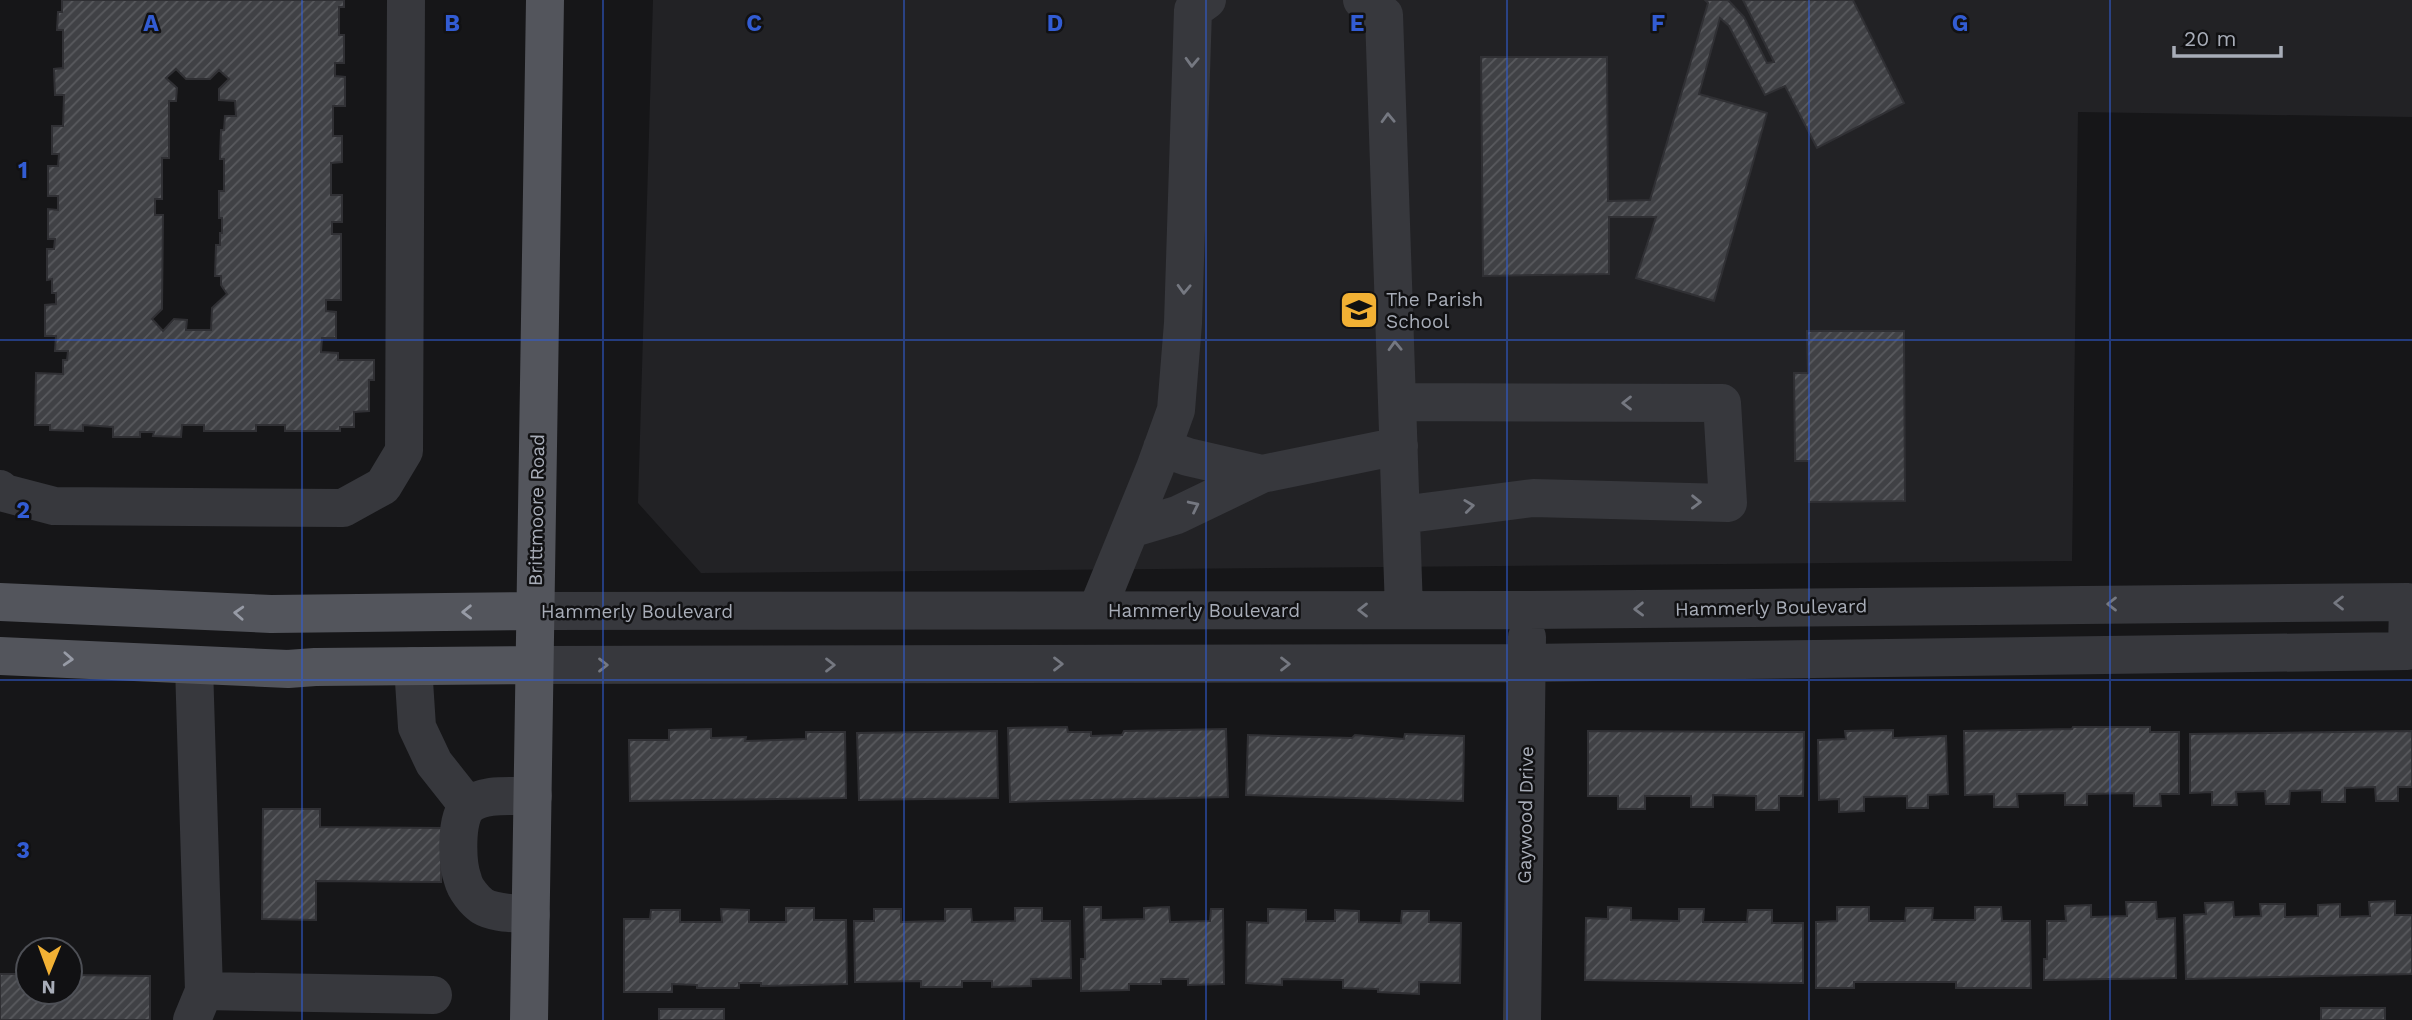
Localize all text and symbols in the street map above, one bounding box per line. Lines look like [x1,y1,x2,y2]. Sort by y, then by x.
text: A [143,10,159,37]
text: B [444,10,460,37]
text: C [746,10,762,37]
text: D [1047,10,1063,37]
text: E [1350,10,1364,37]
text: F [1651,10,1665,37]
text: G [1952,10,1968,37]
scale bar [2174,14,2281,58]
text: 20 m [2184,26,2236,51]
one-way arrow [1184,56,1199,67]
one-way arrow [1380,113,1395,124]
text: 1 [18,157,28,184]
one-way arrow [1177,284,1192,295]
place label: The Parish School [1386,288,1483,333]
school or university icon: The Parish School [1338,289,1380,331]
one-way arrow [1388,340,1403,351]
one-way arrow [1621,395,1631,411]
street label: Brittmoore Road [524,434,549,586]
one-way arrow [1691,495,1702,510]
text: 2 [16,497,30,524]
one-way arrow [1463,499,1475,514]
one-way arrow [1187,501,1199,515]
street label: Hammerly Boulevard [1675,594,1867,621]
one-way arrow [2334,595,2345,610]
one-way arrow [2106,596,2117,612]
street label: Hammerly Boulevard [1108,599,1300,622]
street label: Hammerly Boulevard [541,600,733,623]
one-way arrow [1634,601,1644,617]
one-way arrow [1357,602,1368,618]
one-way arrow [461,604,471,620]
one-way arrow [233,606,244,621]
one-way arrow [63,652,74,667]
one-way arrow [1053,656,1063,672]
one-way arrow [1280,656,1291,672]
one-way arrow [598,657,608,673]
one-way arrow [825,657,836,673]
street label: Gaywood Drive [1513,746,1538,884]
text: 3 [16,837,30,864]
north arrow [14,936,84,1006]
text: N [41,976,56,999]

